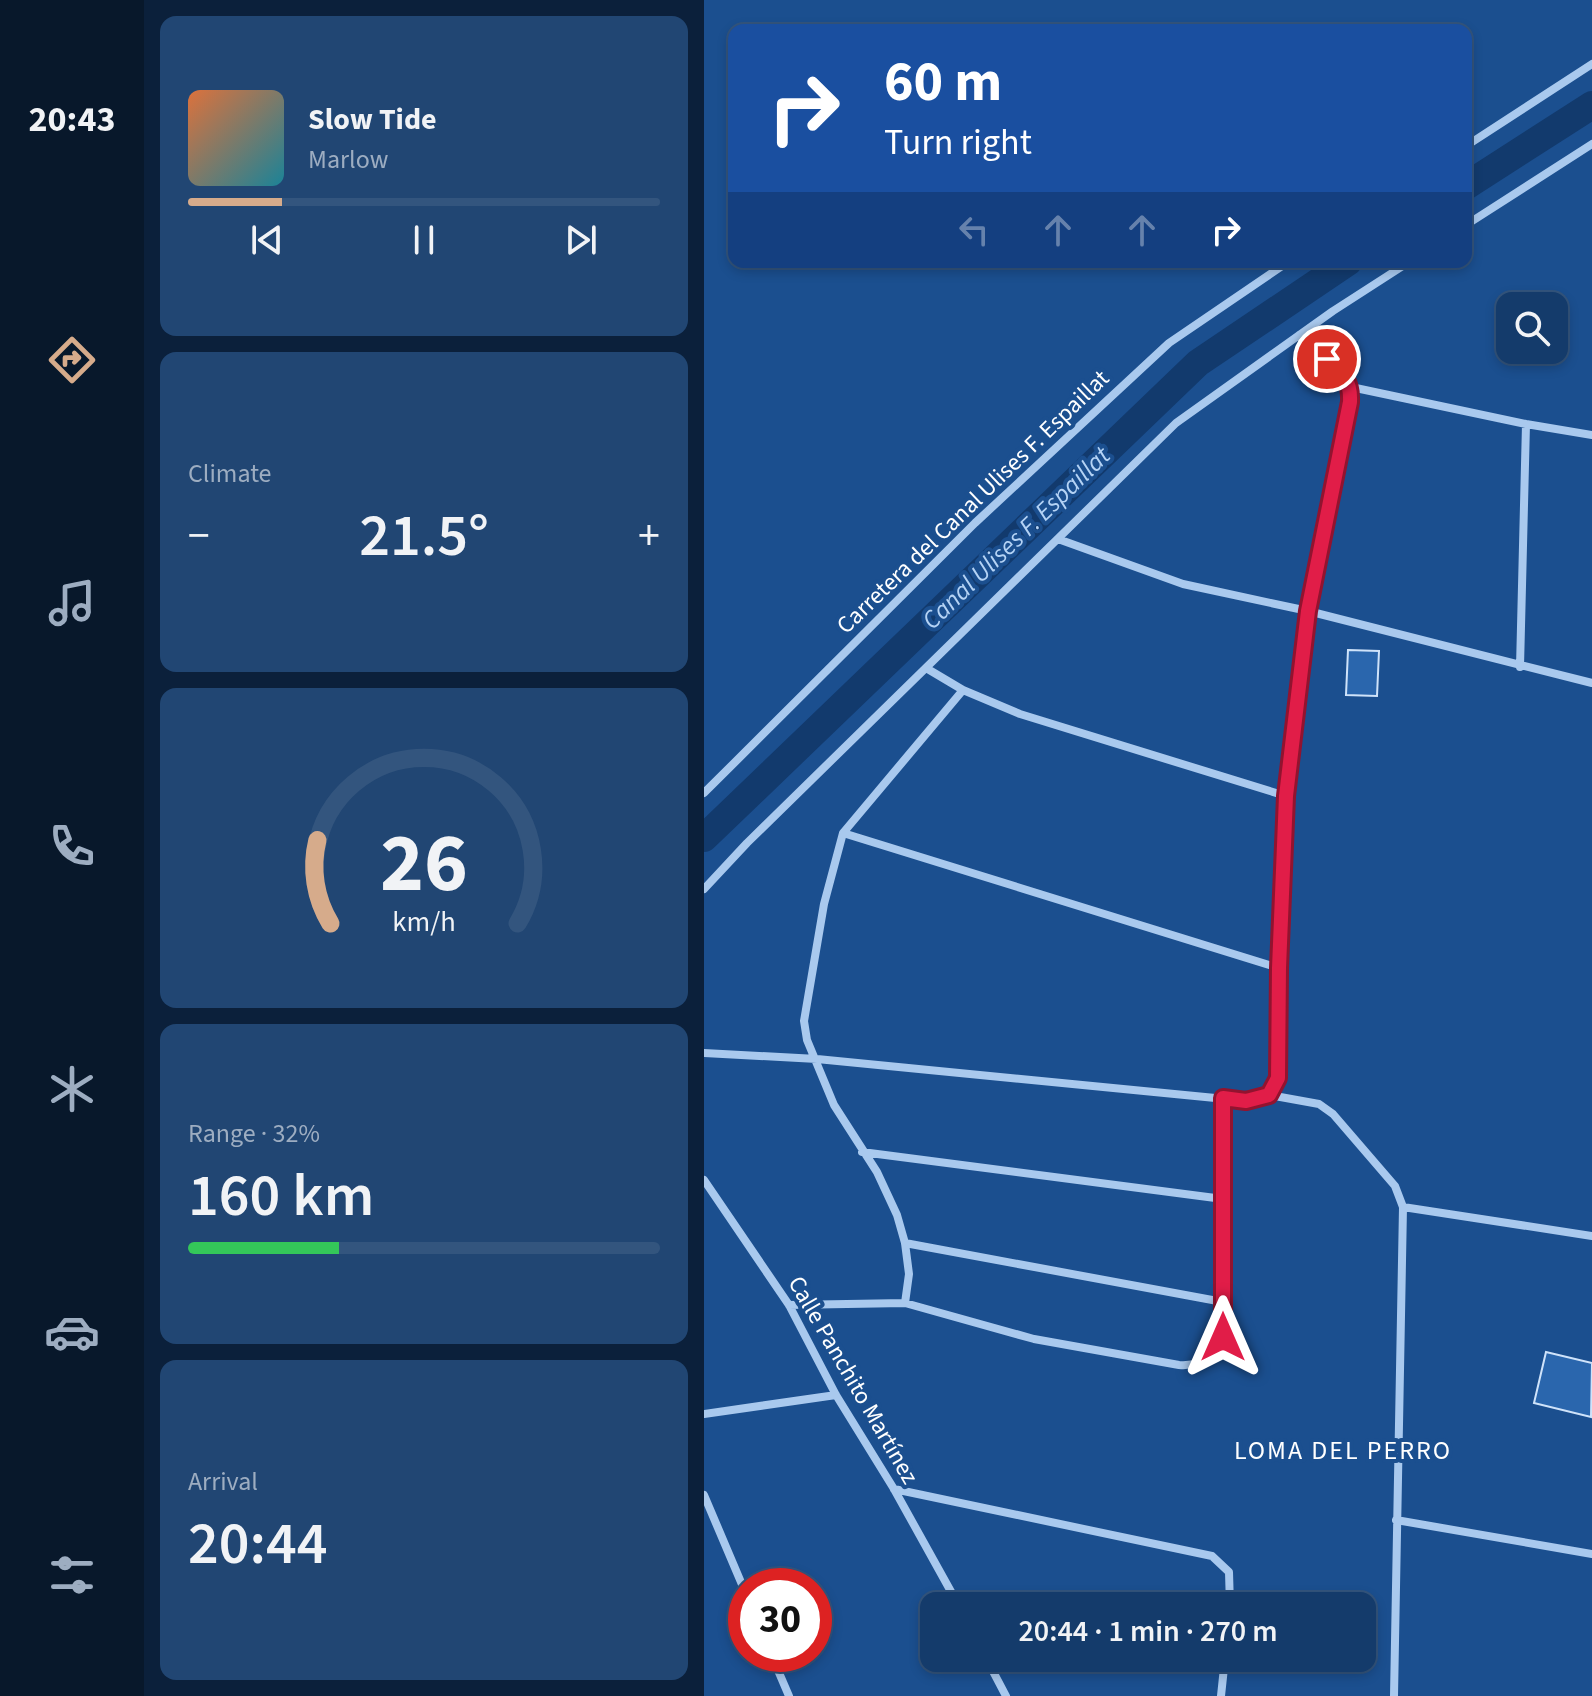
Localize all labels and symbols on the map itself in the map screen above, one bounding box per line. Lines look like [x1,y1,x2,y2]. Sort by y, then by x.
pin [1293,325,1361,393]
street label: Carretera del Canal Ulises F. Espaillat [831,364,1115,640]
water label: Canal Ulises F. Espaillat [915,440,1117,636]
street label: Calle Panchito Martínez [779,1269,927,1491]
position arrow [1181,1295,1265,1379]
district label: LOMA DEL PERRO [1234,1432,1452,1469]
speed limit sign: 30 [728,1568,832,1672]

